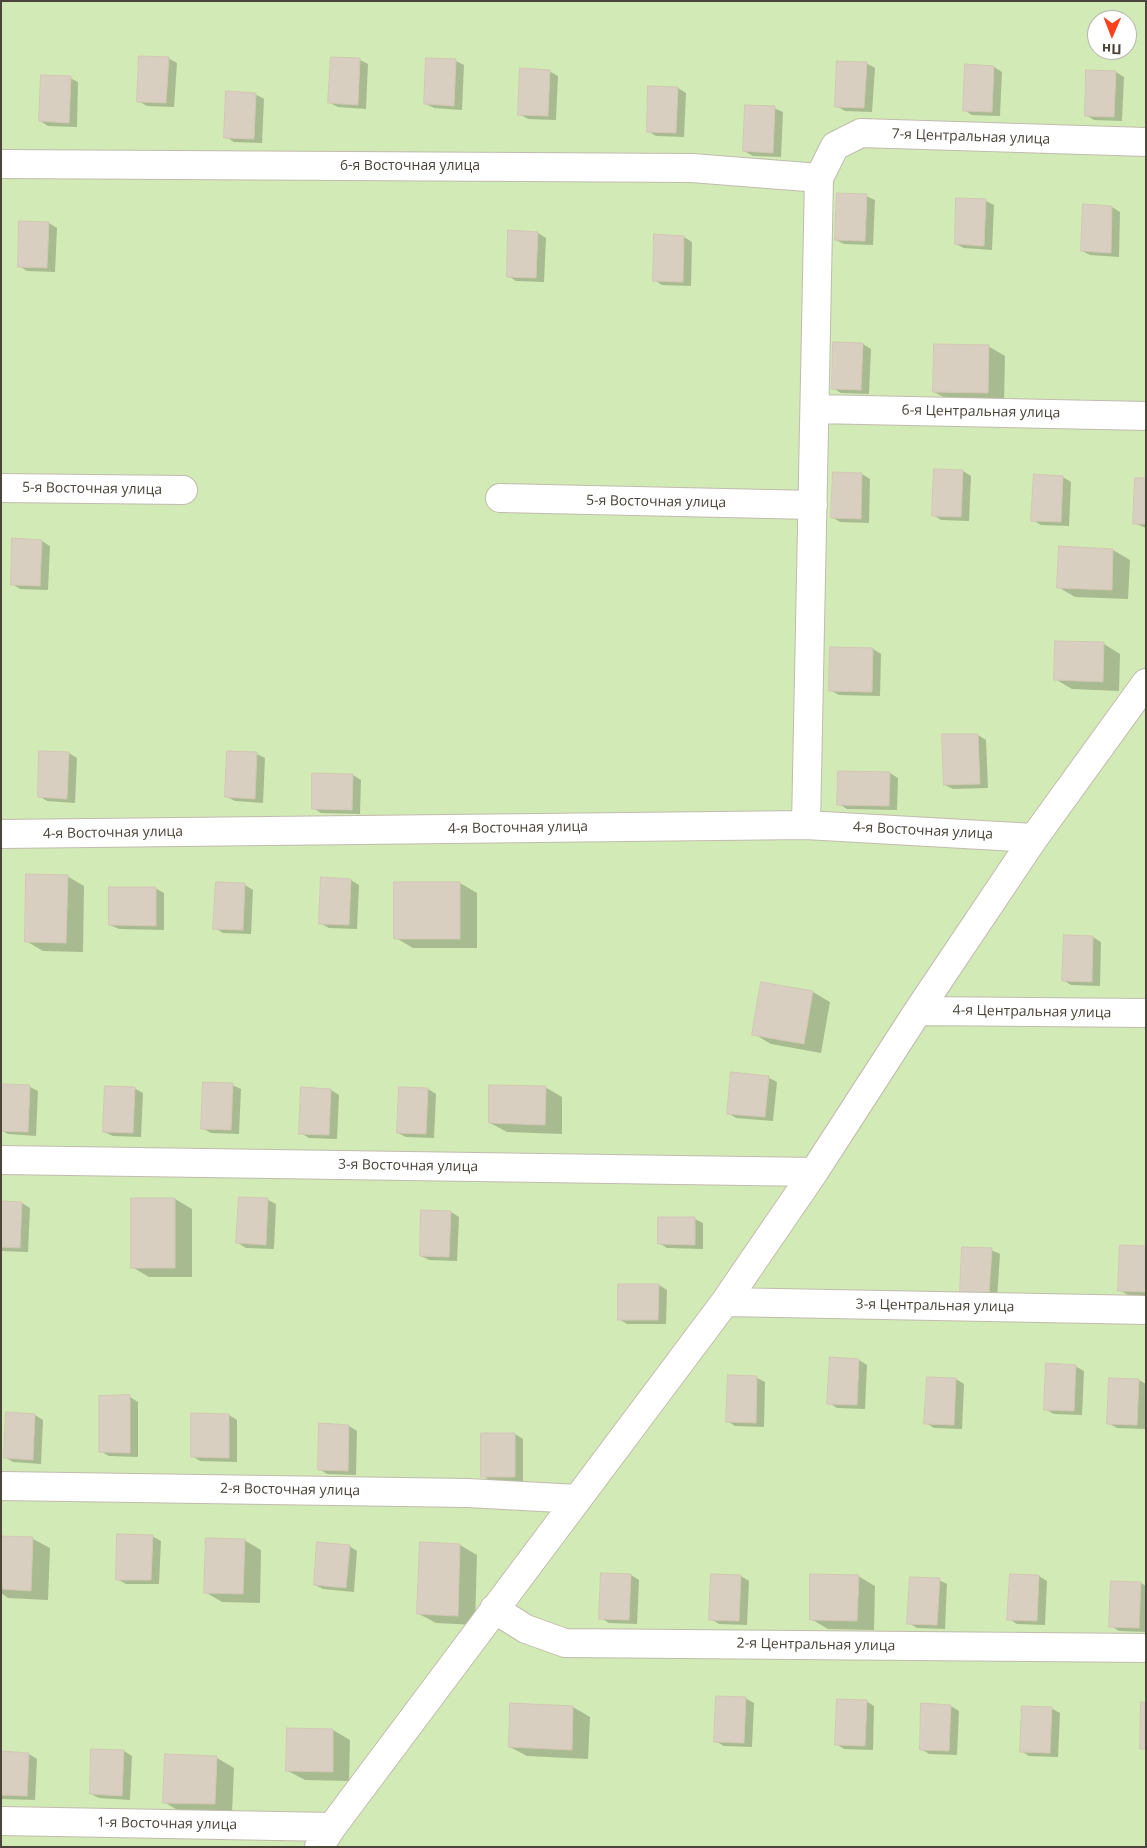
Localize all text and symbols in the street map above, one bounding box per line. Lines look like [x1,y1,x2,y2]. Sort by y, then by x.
north arrow [1087,10,1137,60]
text: Пн [1102,40,1122,59]
street label: 7-я Центральная улица [891,126,1051,148]
street label: 6-я Восточная улица [340,158,480,174]
street label: 6-я Центральная улица [902,402,1060,422]
street label: 5-я Восточная улица [22,479,162,499]
street label: 5-я Восточная улица [586,492,726,512]
street label: 4-я Восточная улица [448,818,588,838]
street label: 4-я Восточная улица [853,819,993,843]
street label: 4-я Восточная улица [43,823,183,843]
street label: 4-я Центральная улица [953,1002,1111,1022]
street label: 3-я Восточная улица [338,1156,478,1176]
street label: 3-я Центральная улица [856,1296,1014,1316]
street label: 2-я Восточная улица [220,1480,360,1500]
street label: 2-я Центральная улица [737,1635,895,1655]
street label: 1-я Восточная улица [97,1814,237,1834]

